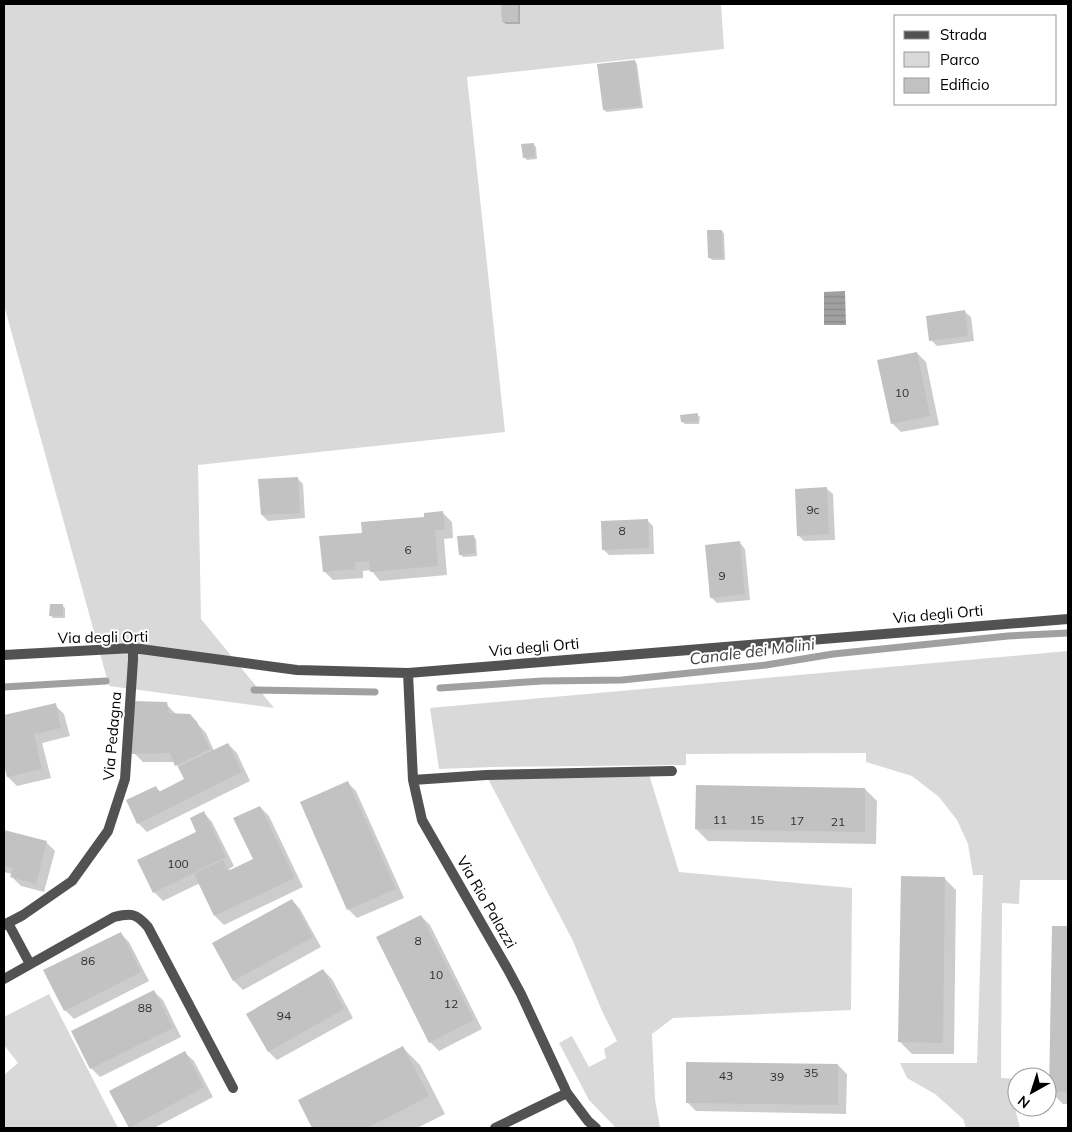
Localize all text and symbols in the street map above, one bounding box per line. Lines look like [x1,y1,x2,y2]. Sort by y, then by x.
legend [894,15,1057,105]
text: Strada [940,25,987,44]
text: Parco [940,50,980,69]
text: Edificio [940,75,990,94]
house number: 10 [895,385,909,400]
house number: 9c [806,502,820,517]
house number: 8 [618,523,626,538]
house number: 6 [404,542,412,557]
house number: 9 [718,568,726,583]
street label: Via degli Orti [892,601,984,627]
street label: Via degli Orti [58,627,148,647]
water label: Canale dei Molini [688,633,816,669]
street label: Via degli Orti [488,634,580,660]
street label: Via Pedagna [99,691,125,781]
house number: 11 [713,812,727,827]
house number: 15 [750,812,764,827]
house number: 17 [790,813,804,828]
house number: 21 [831,814,845,829]
street label: Via Rio Palazzi [453,852,521,952]
house number: 100 [167,856,189,871]
house number: 8 [414,933,422,948]
house number: 86 [81,953,95,968]
house number: 10 [429,967,443,982]
house number: 12 [444,996,458,1011]
house number: 88 [138,1000,152,1015]
house number: 94 [277,1008,291,1023]
house number: 35 [804,1065,818,1080]
north arrow [1007,1067,1057,1117]
house number: 43 [719,1068,733,1083]
house number: 39 [770,1069,784,1084]
text: N [1014,1092,1034,1112]

